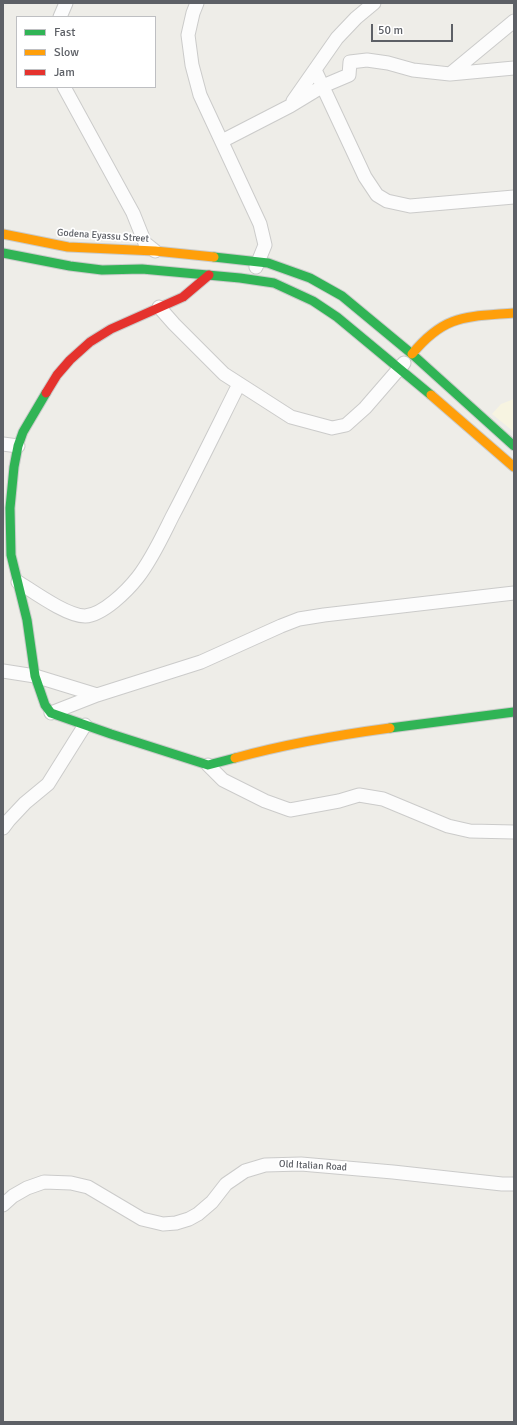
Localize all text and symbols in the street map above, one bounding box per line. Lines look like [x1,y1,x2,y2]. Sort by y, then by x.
legend [16,16,156,88]
scale bar [373,16,455,42]
text: 50 m [378,23,403,38]
text: Fast [54,25,75,40]
text: Slow [54,45,79,60]
text: Jam [54,65,75,80]
street label: Godena Eyassu Street [57,227,149,245]
street label: Old Italian Road [279,1158,347,1174]

